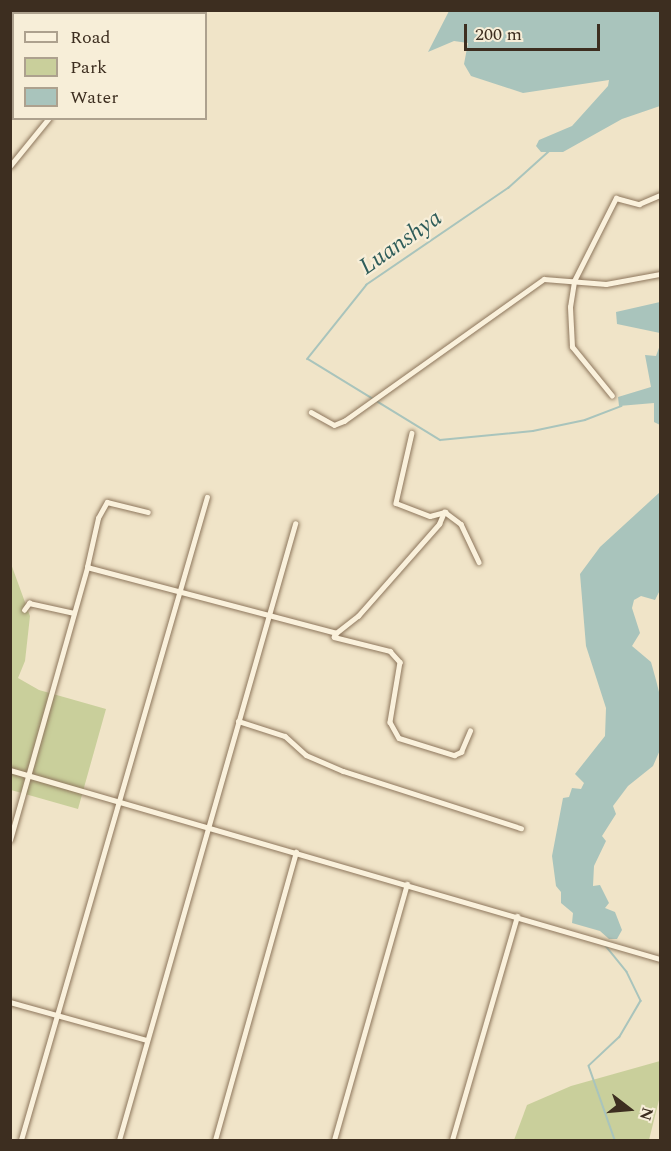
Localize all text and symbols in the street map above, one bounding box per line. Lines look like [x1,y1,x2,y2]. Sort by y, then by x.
legend [12,12,207,120]
scale bar [467,12,604,50]
text: 200 m [475,21,522,48]
text: Road [70,24,111,51]
text: Park [70,54,107,81]
text: Water [70,84,118,111]
water label: Luanshya [354,204,448,282]
north arrow [599,1079,659,1139]
text: N [633,1104,660,1124]

